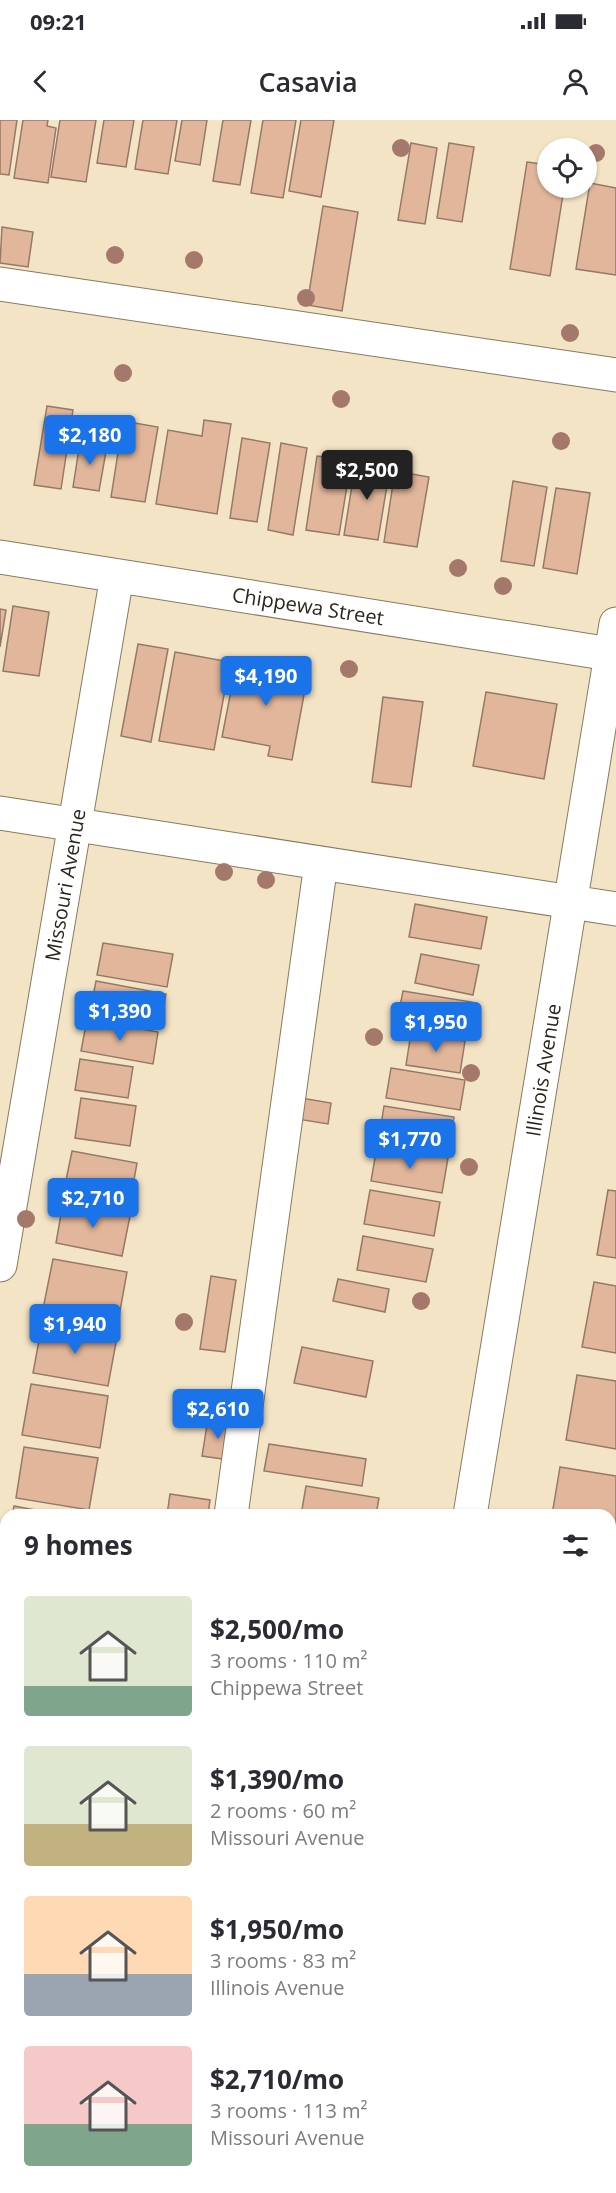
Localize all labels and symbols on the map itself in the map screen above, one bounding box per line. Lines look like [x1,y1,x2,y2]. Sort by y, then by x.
pin: $2,180 [41,415,139,466]
pin: $2,500 [318,450,416,501]
street label: Chippewa Street [230,581,386,631]
pin: $4,190 [217,656,315,707]
street label: Missouri Avenue [38,807,92,963]
pin: $1,390 [71,991,169,1042]
street label: Illinois Avenue [519,1001,567,1139]
pin: $1,950 [387,1002,485,1053]
pin: $1,770 [361,1119,459,1170]
pin: $2,710 [44,1178,142,1229]
pin: $1,940 [26,1304,124,1355]
pin: $2,610 [169,1389,267,1440]

